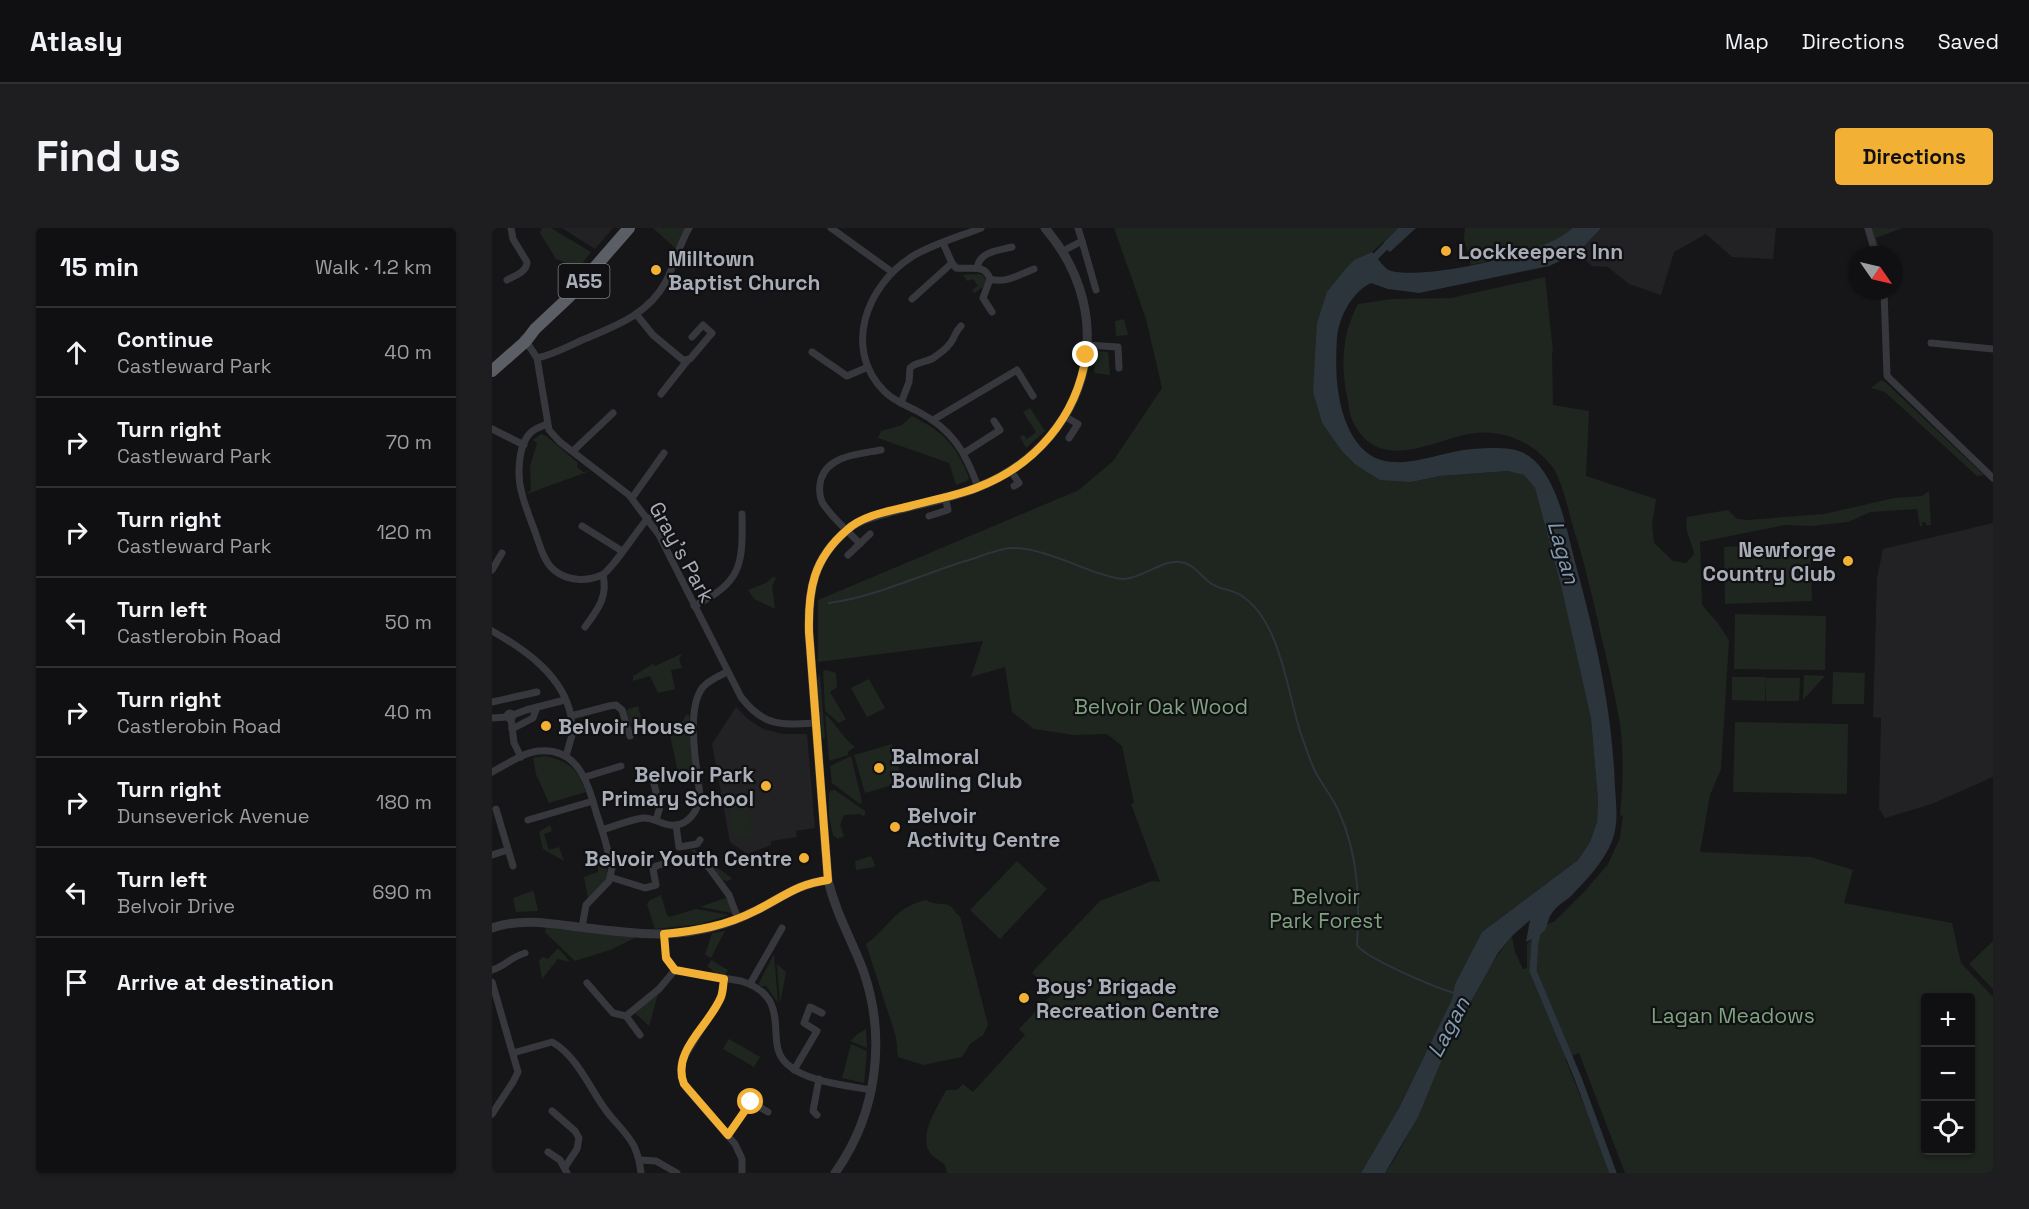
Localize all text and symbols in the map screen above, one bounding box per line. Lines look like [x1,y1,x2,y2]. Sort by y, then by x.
text: Atlasly [30,23,123,59]
text: Map [1725,28,1769,55]
text: Directions [1802,28,1905,55]
text: Saved [1938,28,1999,55]
button: Directions [1835,128,1993,185]
text: Find us [36,130,181,183]
place label: Lockkeepers Inn [1458,238,1623,265]
marker: Lockkeepers Inn [1439,244,1453,258]
place label: Milltown Baptist Church [668,245,820,296]
north arrow [1849,246,1903,300]
text: 15 min [60,250,139,284]
text: Walk · 1.2 km [315,254,432,280]
marker: Milltown Baptist Church [649,263,663,277]
road number: A55 [558,264,610,298]
text: Continue [117,325,213,353]
icon: ahead [60,336,93,369]
text: 40 m [384,339,432,365]
route end [1072,341,1098,367]
text: Castleward Park [117,353,271,379]
text: Turn right [117,415,222,443]
icon: right [60,426,93,459]
text: 70 m [386,429,432,455]
text: Castleward Park [117,443,271,469]
street label: Gray's Park [643,497,721,607]
text: Turn right [117,505,222,533]
icon: right [60,516,93,549]
water label: Lagan [1542,517,1587,587]
text: 120 m [376,519,432,545]
text: Castleward Park [117,533,271,559]
place label: Newforge Country Club [1702,536,1836,587]
marker: Newforge Country Club [1841,554,1855,568]
text: Turn left [117,595,207,623]
icon: left [60,606,93,639]
text: 50 m [385,609,432,635]
text: Castlerobin Road [117,623,281,649]
text: Turn right [117,685,222,713]
park label: Belvoir Oak Wood [1074,693,1248,720]
icon: right [60,696,93,729]
text: 40 m [384,699,432,725]
text: Castlerobin Road [117,713,281,739]
place label: Belvoir House [558,713,696,740]
marker: Belvoir House [539,719,553,733]
place label: Balmoral Bowling Club [891,743,1023,794]
place label: Belvoir Park Primary School [601,761,754,812]
marker: Balmoral Bowling Club [872,761,886,775]
text: Turn right [117,775,222,803]
marker: Belvoir Park Primary School [759,779,773,793]
icon: right [60,786,93,819]
text: 180 m [376,789,432,815]
place label: Belvoir Activity Centre [907,802,1060,853]
text: Dunseverick Avenue [117,803,310,829]
marker: Belvoir Activity Centre [888,820,902,834]
place label: Belvoir Youth Centre [584,845,792,872]
marker: Belvoir Youth Centre [797,851,811,865]
text: Turn left [117,865,207,893]
icon: left [60,876,93,909]
text: 690 m [372,879,432,905]
park label: Belvoir Park Forest [1269,883,1383,934]
text: Belvoir Drive [117,893,235,919]
icon: arrive [60,966,93,999]
text: Arrive at destination [117,968,334,996]
place label: Boys' Brigade Recreation Centre [1036,973,1219,1024]
marker: Boys' Brigade Recreation Centre [1017,991,1031,1005]
water label: Lagan [1420,991,1476,1062]
map controls [1921,993,1975,1155]
button: + [1921,993,1975,1047]
park label: Lagan Meadows [1651,1002,1815,1029]
button: − [1921,1047,1975,1101]
route start [737,1088,763,1114]
button: locate [1921,1101,1975,1155]

